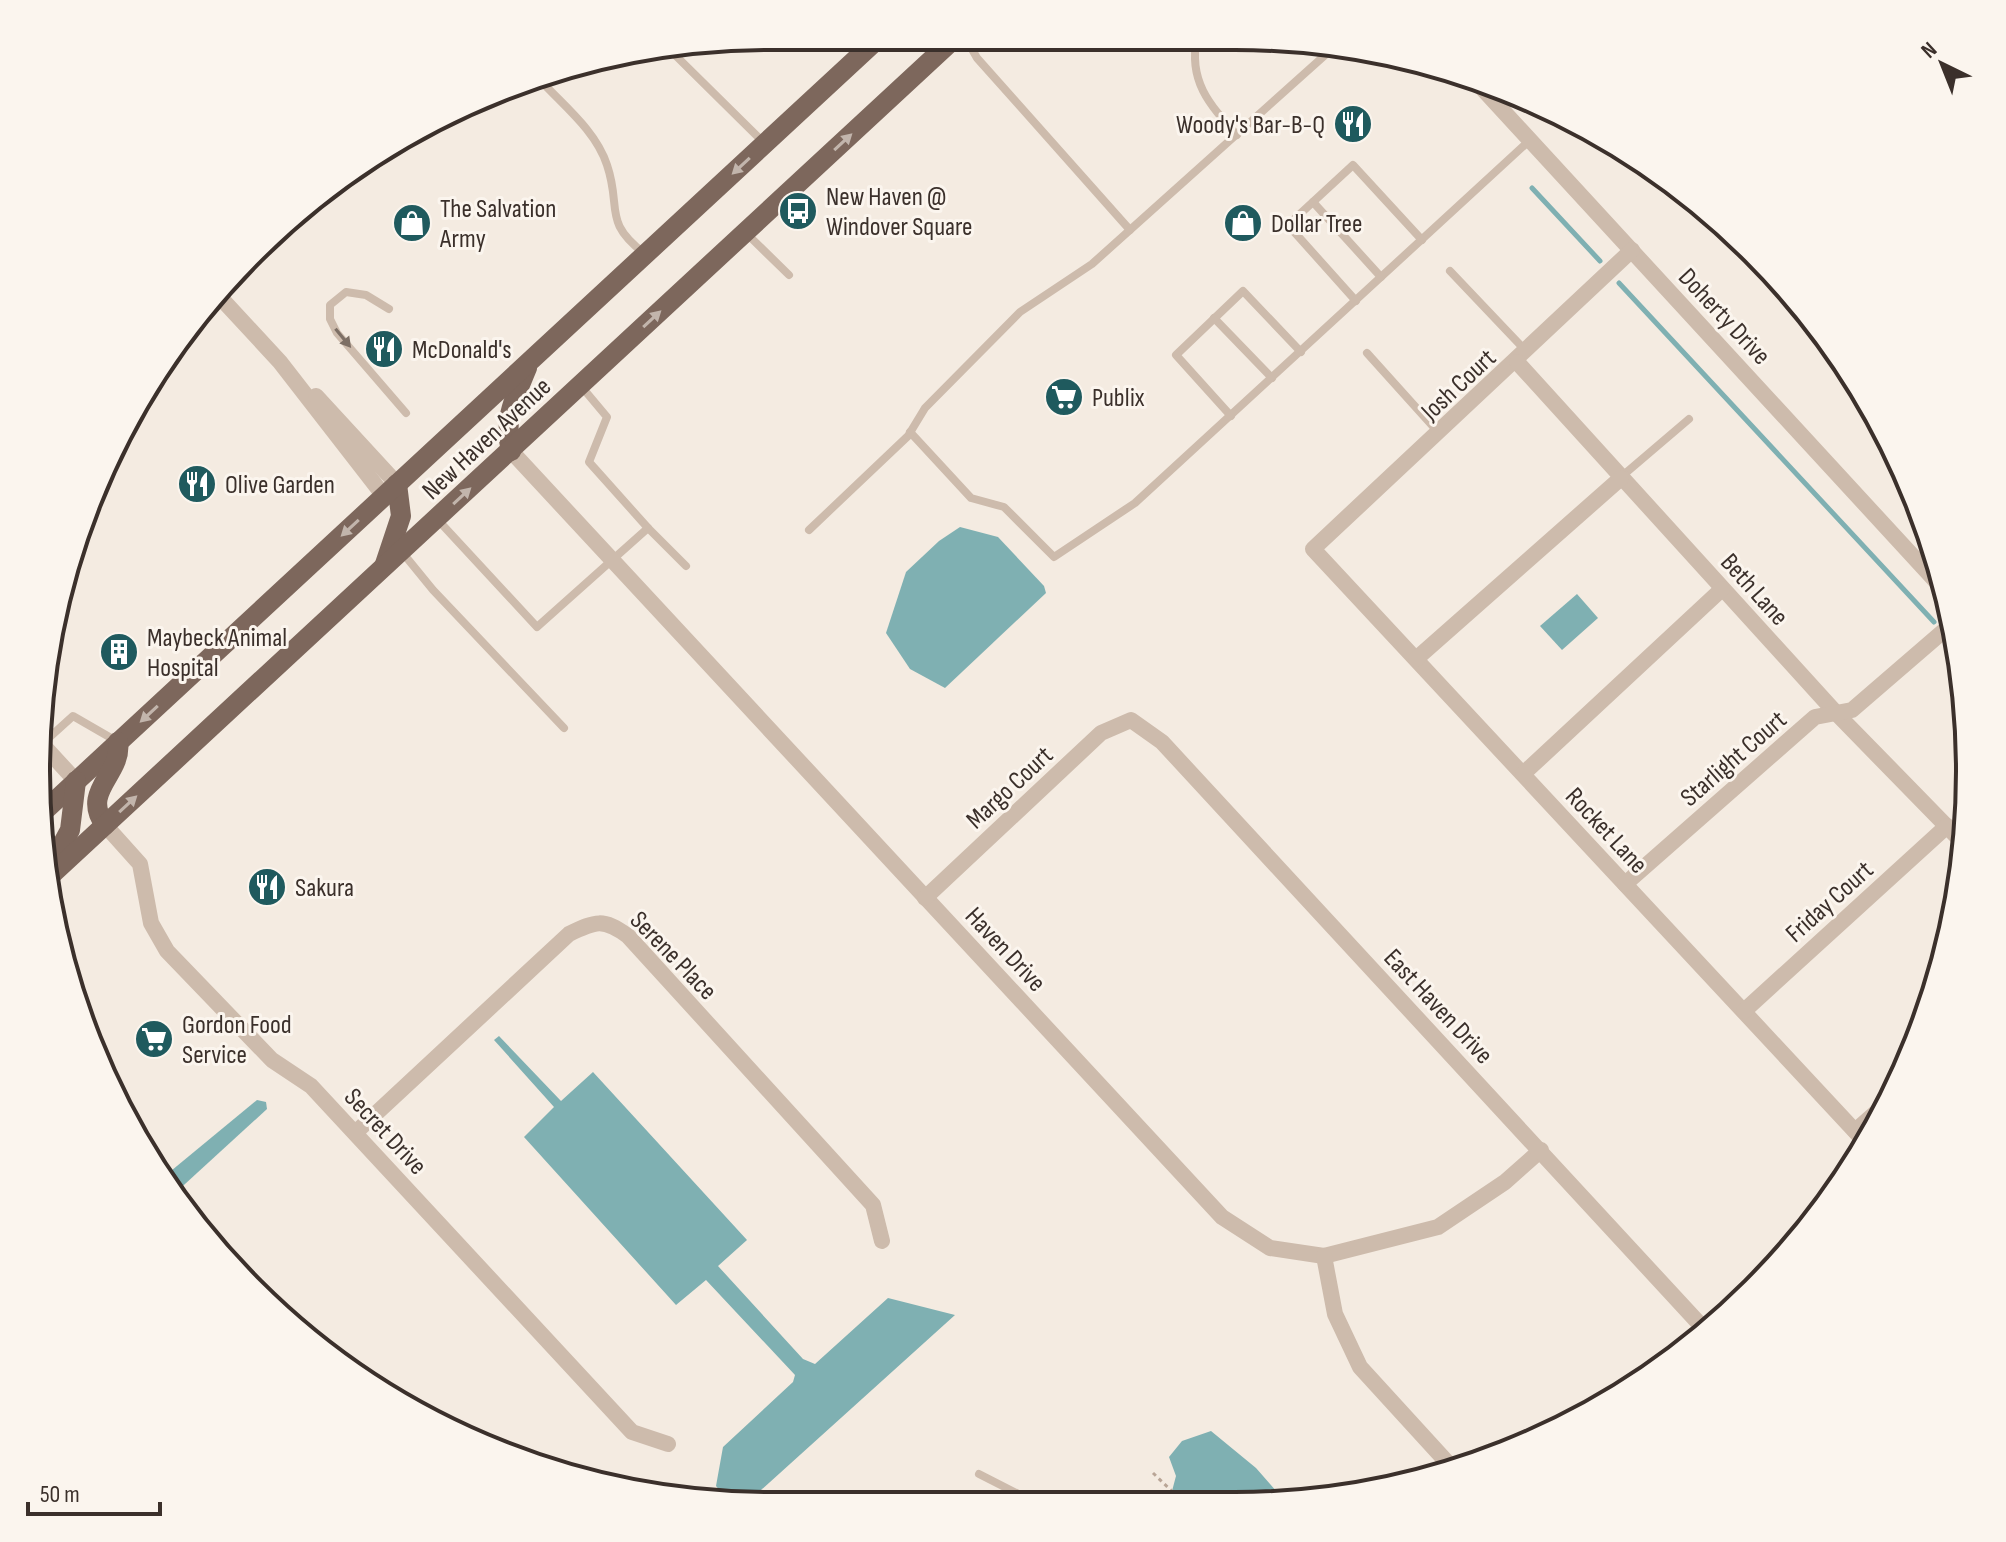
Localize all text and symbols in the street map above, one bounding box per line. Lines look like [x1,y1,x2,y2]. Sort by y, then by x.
north arrow [1902,24,1982,104]
text: N [1916,37,1943,64]
restaurant icon: Woody's Bar-B-Q [1332,103,1374,145]
place label: Woody's Bar-B-Q [1176,110,1325,141]
one-way arrow [833,133,852,151]
one-way arrow [732,156,751,174]
place label: New Haven @ Windover Square [826,182,973,243]
bus stop icon: New Haven @ Windover Square [777,190,819,232]
place label: The Salvation Army [439,194,556,255]
shop icon: The Salvation Army [391,202,433,244]
shop icon: Dollar Tree [1222,202,1264,244]
place label: Dollar Tree [1271,209,1362,240]
street label: Doherty Drive [1671,262,1776,372]
one-way arrow [643,310,662,328]
one-way arrow [334,328,351,348]
restaurant icon: McDonald's [363,328,405,370]
place label: McDonald's [412,335,512,366]
street label: Josh Court [1415,343,1503,428]
street label: New Haven Avenue [416,372,558,507]
supermarket icon: Publix [1043,376,1085,418]
place label: Publix [1092,383,1145,414]
restaurant icon: Olive Garden [176,463,218,505]
place label: Olive Garden [225,470,335,501]
one-way arrow [452,487,471,505]
one-way arrow [341,518,360,536]
street label: Beth Lane [1713,548,1794,632]
place label: Maybeck Animal Hospital [147,623,287,684]
building icon: Maybeck Animal Hospital [98,631,140,673]
one-way arrow [140,704,159,722]
street label: Starlight Court [1675,705,1793,814]
street label: Margo Court [960,740,1060,836]
street label: Rocket Lane [1558,782,1653,880]
one-way arrow [118,796,137,814]
street label: Friday Court [1780,855,1880,949]
restaurant icon: Sakura [246,866,288,908]
place label: Sakura [295,873,354,904]
street label: Haven Drive [958,901,1052,999]
street label: Serene Place [623,905,723,1007]
street label: East Haven Drive [1377,943,1499,1071]
place label: Gordon Food Service [182,1010,292,1071]
supermarket icon: Gordon Food Service [133,1018,175,1060]
street label: Secret Drive [337,1082,433,1182]
scale bar [28,1466,160,1516]
text: 50 m [40,1480,80,1509]

